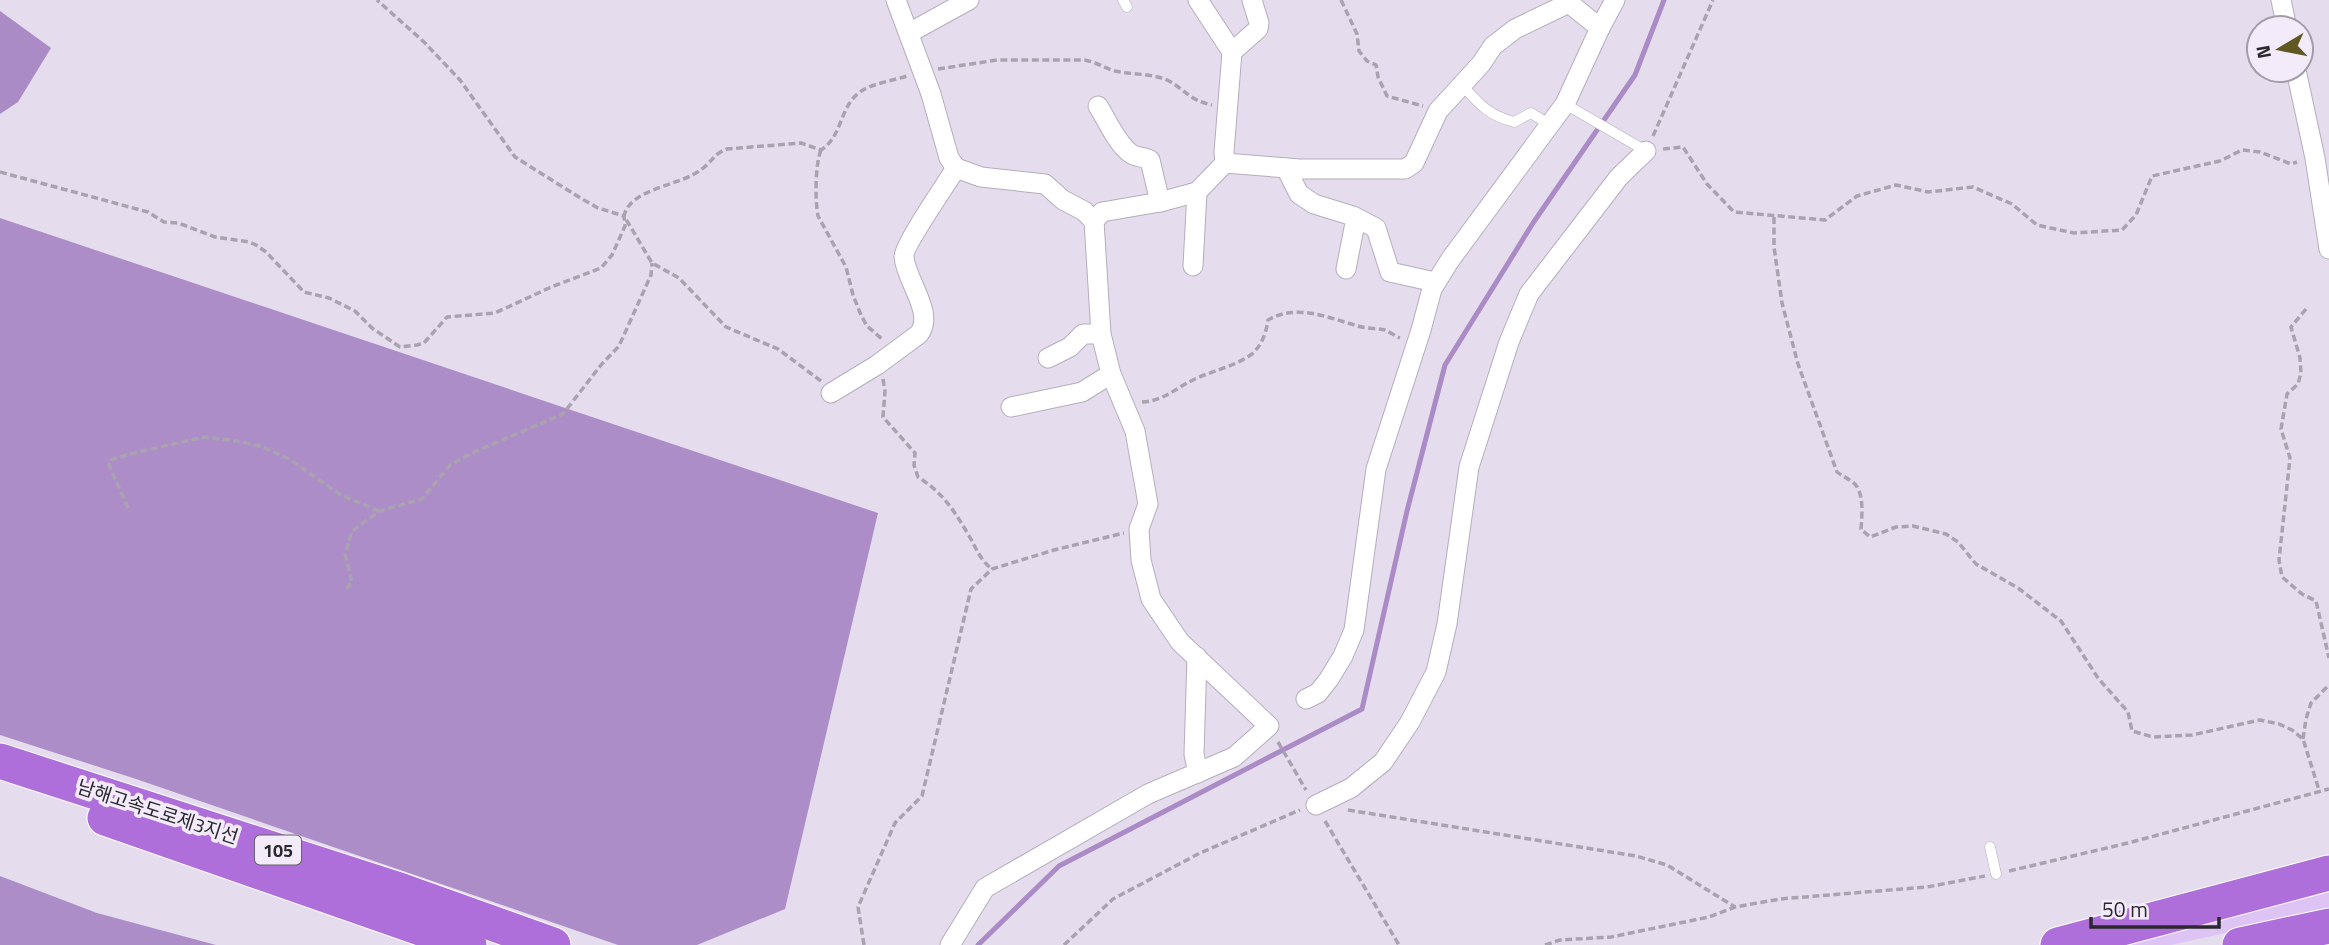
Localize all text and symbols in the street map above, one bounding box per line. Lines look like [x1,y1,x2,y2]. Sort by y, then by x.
north arrow [2245,14,2315,84]
text: N [2247,43,2278,61]
street label: 남해고속도로제3지선 [74,771,242,851]
road number: 105 [255,836,301,864]
scale bar [2091,886,2219,930]
text: 50 m [2102,893,2148,925]

